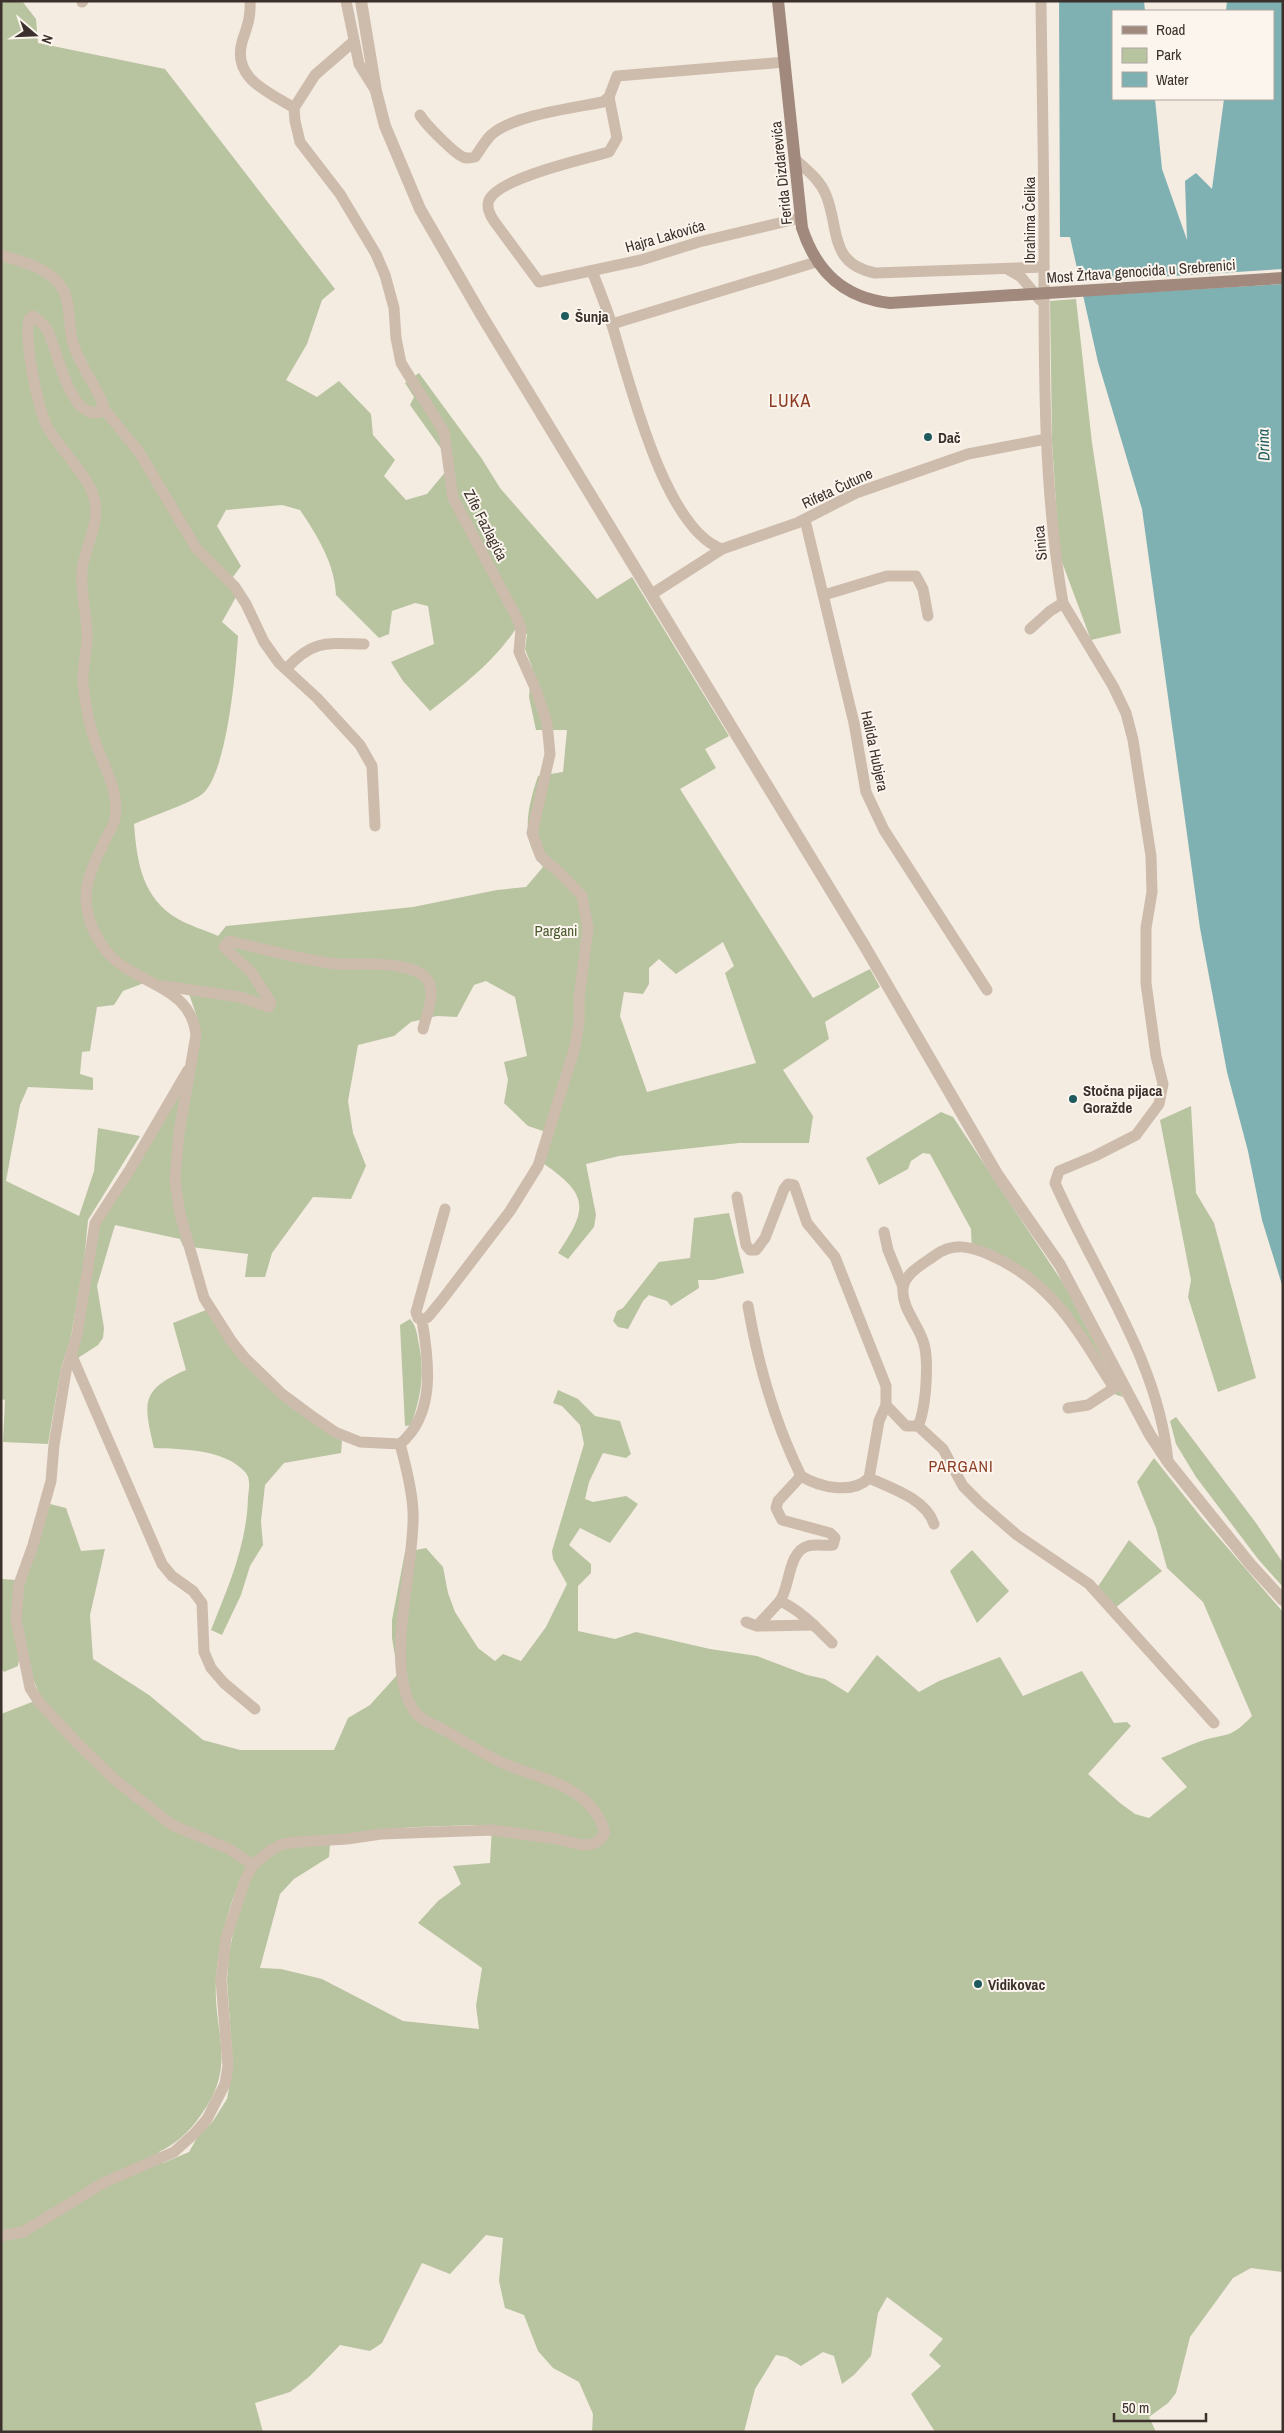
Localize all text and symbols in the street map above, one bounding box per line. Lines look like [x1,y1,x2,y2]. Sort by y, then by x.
north arrow [10,10,60,60]
legend [1112,10,1274,100]
text: Road [1156,19,1185,40]
text: N [37,32,57,46]
text: Park [1156,44,1182,65]
text: Water [1156,69,1188,90]
street label: Ferida Dizdarevića [765,120,797,226]
street label: Ibrahima Čelika [1019,176,1040,263]
street label: Hajra Lakovića [623,215,707,257]
street label: Most Žrtava genocida u Srebrenici [1046,254,1236,288]
place label: Šunja [575,306,609,327]
marker: Šunja [559,310,571,322]
district label: LUKA [769,388,811,413]
place label: Dač [938,427,961,448]
water label: Drina [1251,429,1275,461]
marker: Dač [922,431,934,443]
street label: Rifeta Čutune [798,462,876,514]
street label: Zife Fazlagića [459,486,513,564]
street label: Sinica [1028,525,1052,561]
street label: Halida Hubjera [856,709,894,793]
park label: Pargani [534,920,578,941]
place label: Stočna pijaca Goražde [1083,1080,1162,1118]
marker: Stočna pijaca Goražde [1067,1093,1079,1105]
district label: PARGANI [928,1455,994,1477]
place label: Vidikovac [988,1974,1045,1995]
marker: Vidikovac [972,1978,984,1990]
scale bar [1114,2390,1206,2422]
text: 50 m [1122,2397,1149,2418]

